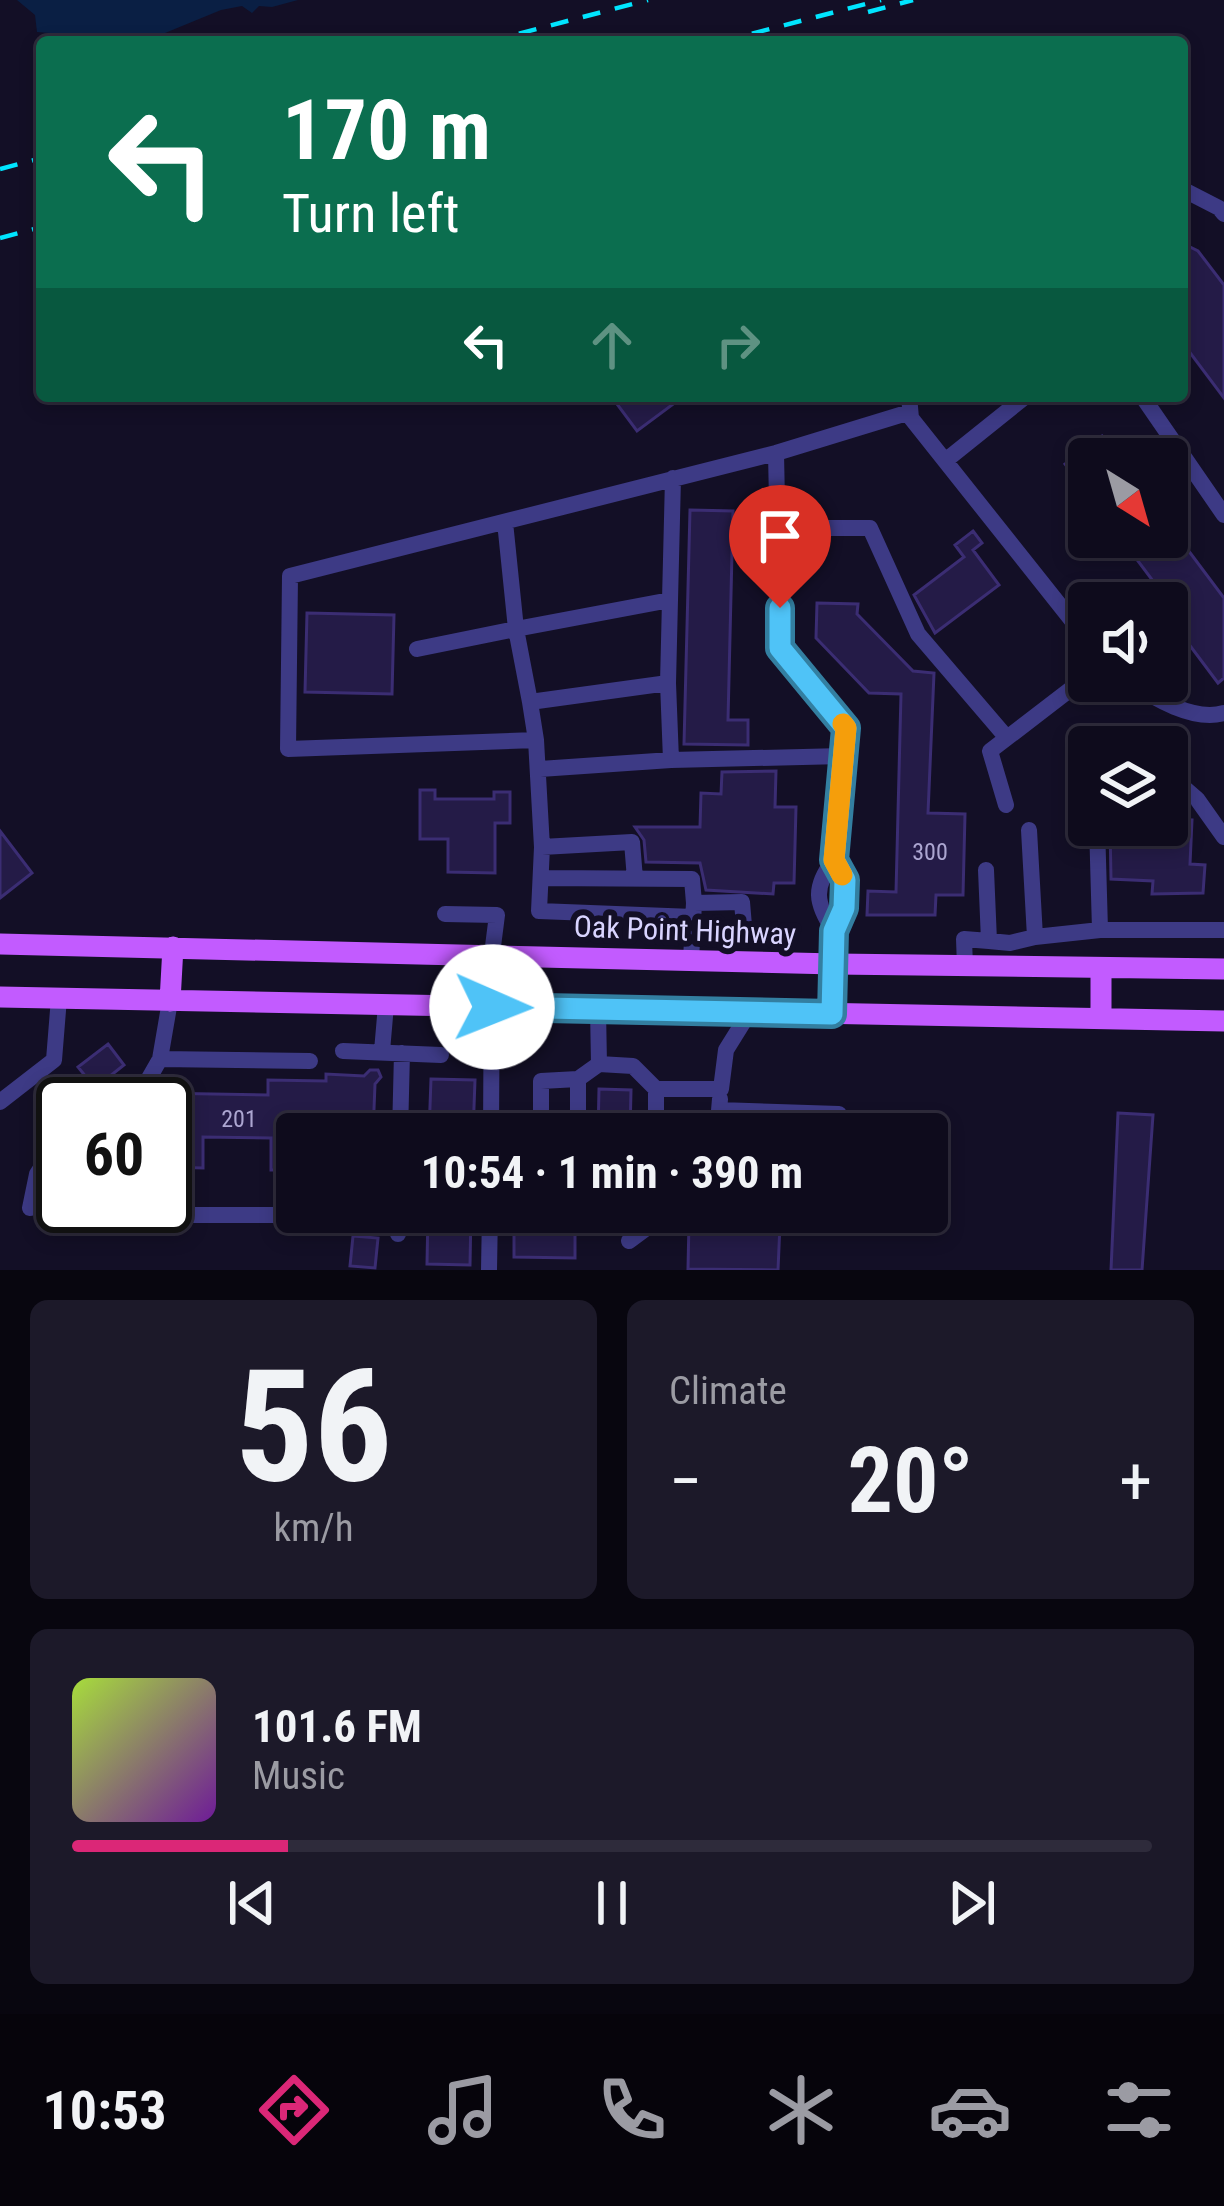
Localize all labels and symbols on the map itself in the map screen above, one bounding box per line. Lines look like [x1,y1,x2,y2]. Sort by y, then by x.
north arrow [1068,438,1188,558]
pin [729,485,831,608]
house number: 300 [912,838,948,866]
street label: Oak Point Highway [573,909,797,951]
position arrow [429,944,555,1070]
speed limit sign: 60 [36,1077,192,1233]
house number: 201 [221,1105,257,1133]

